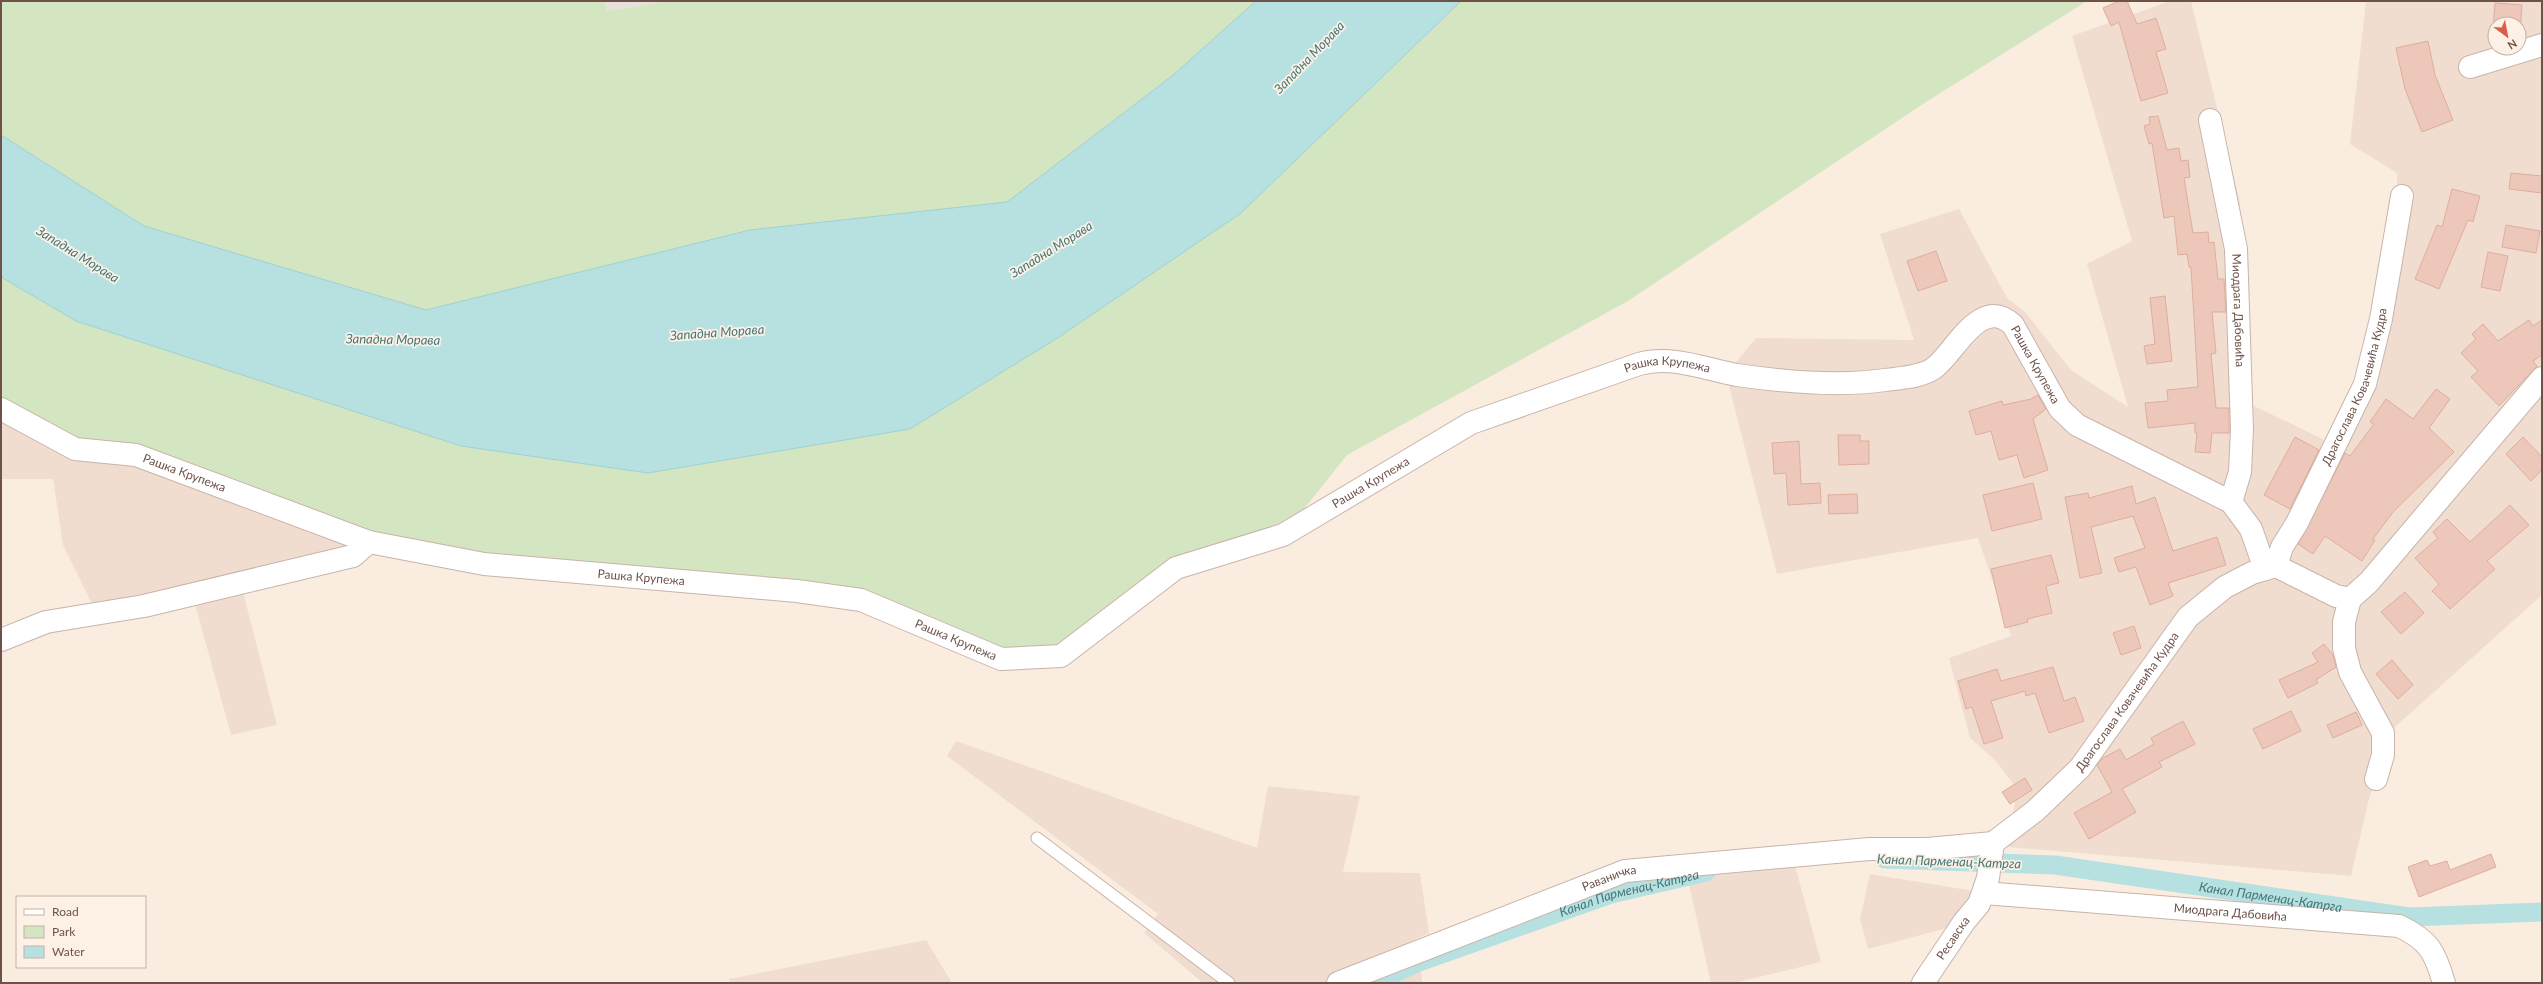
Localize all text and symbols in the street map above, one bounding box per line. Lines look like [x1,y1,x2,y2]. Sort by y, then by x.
north arrow [2487,16,2527,56]
water label: Западна Морава [1270,17,1348,97]
text: N [2506,37,2520,53]
water label: Западна Морава [1006,217,1096,281]
water label: Западна Морава [33,222,123,286]
street label: Миодрага Дабовића [2229,253,2248,367]
street label: Драгослава Ковачевића Кудра [2318,307,2390,468]
water label: Западна Морава [668,321,765,343]
street label: Рашка Крупежа [2008,323,2064,406]
water label: Западна Морава [345,330,441,348]
street label: Рашка Крупежа [1622,353,1712,376]
street label: Рашка Крупежа [141,450,228,495]
street label: Рашка Крупежа [1329,453,1412,511]
street label: Рашка Крупежа [597,566,685,588]
street label: Рашка Крупежа [913,616,999,663]
street label: Драгослава Ковачевића Кудра [2072,629,2182,774]
water label: Канал Парменац-Катрга [1877,850,2022,872]
street label: Раваничка [1580,862,1637,894]
water label: Канал Парменац-Катрга [1557,866,1701,920]
water label: Канал Парменац-Катрга [2198,878,2344,915]
legend [16,896,146,968]
street label: Миодрага Дабовића [2173,900,2287,924]
text: Road [52,904,79,919]
street label: Ресавска [1933,913,1973,962]
text: Park [52,924,76,939]
text: Water [52,944,85,959]

